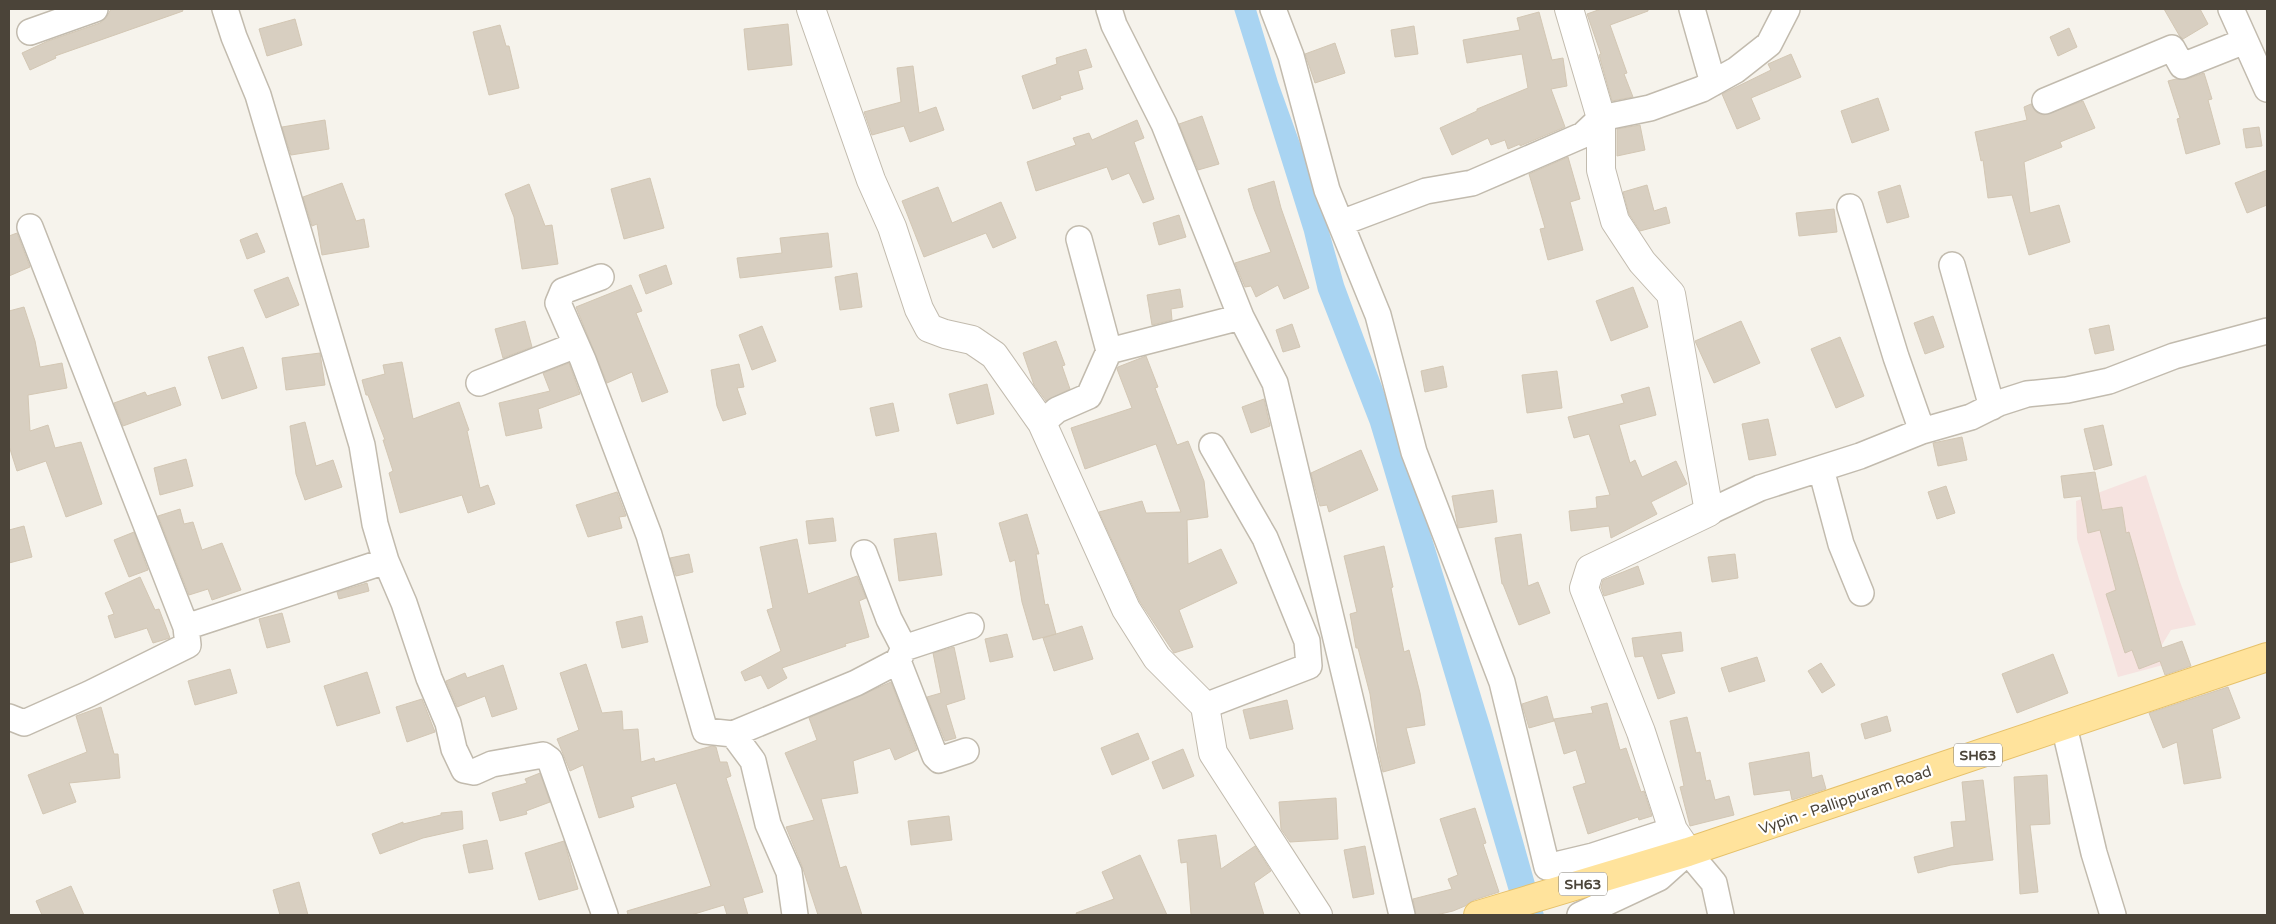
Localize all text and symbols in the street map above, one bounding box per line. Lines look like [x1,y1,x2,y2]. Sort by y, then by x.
road number: SH63 [1954,744,2002,766]
street label: Vypin - Pallippuram Road [1756,762,1934,838]
road number: SH63 [1559,872,1607,896]

